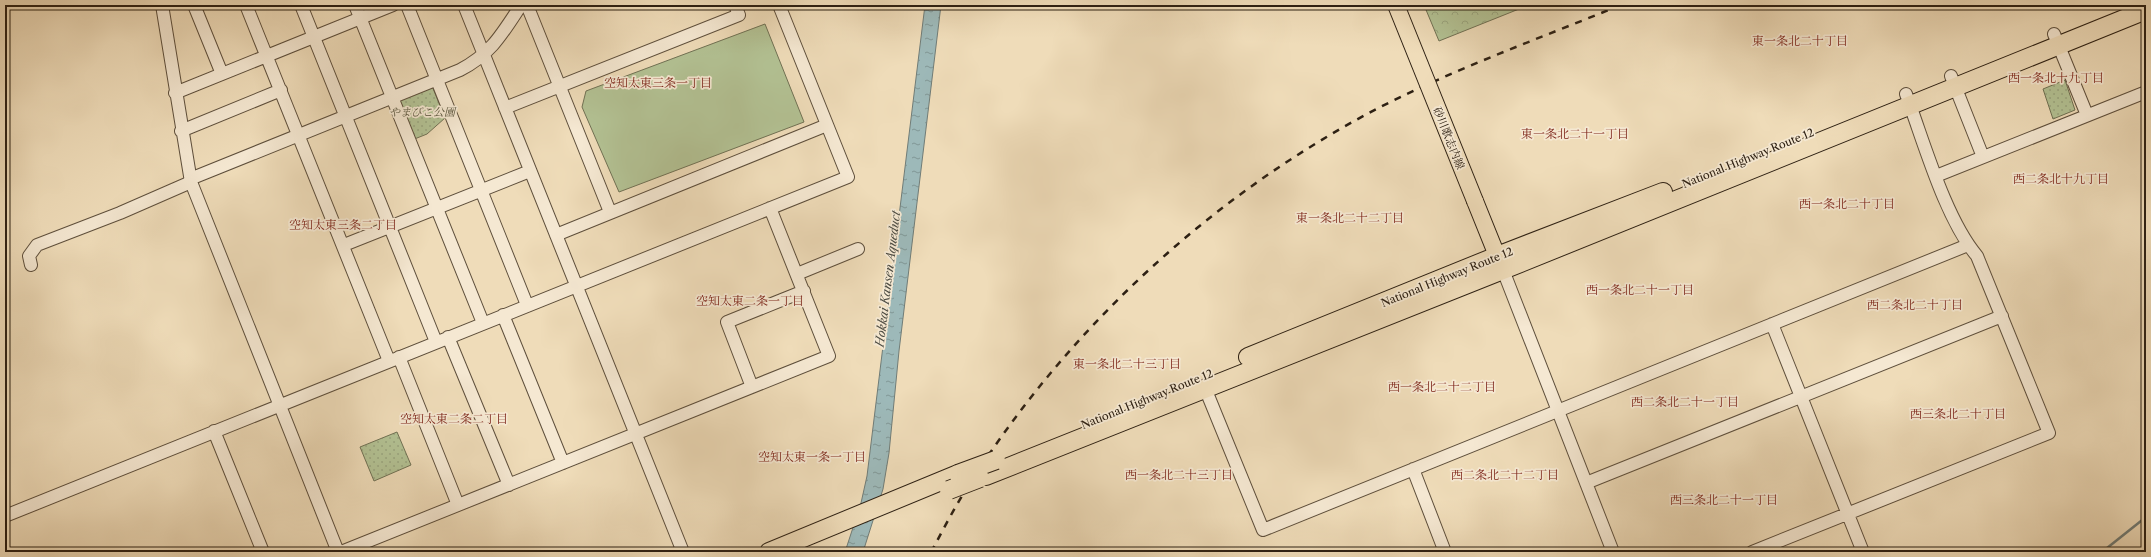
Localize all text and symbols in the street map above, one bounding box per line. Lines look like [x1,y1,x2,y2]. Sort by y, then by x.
district label: 東一条北二十丁目 [1752,33,1848,48]
district label: 西一条北十九丁目 [2008,70,2104,85]
district label: 空知太東三条一丁目 [604,75,712,90]
park label: やまびこ公園 [389,105,457,119]
street label: 砂川歌志内線 [1430,105,1468,171]
street label: National Highway Route 12 [1680,125,1816,191]
district label: 東一条北二十一丁目 [1521,126,1629,141]
district label: 西二条北十九丁目 [2013,171,2109,186]
district label: 西一条北二十丁目 [1799,196,1895,211]
water label: Hokkai Kansen Aqueduct [872,209,903,349]
district label: 東一条北二十二丁目 [1296,210,1404,225]
district label: 空知太東三条二丁目 [289,217,397,232]
street label: National Highway Route 12 [1379,244,1515,310]
district label: 西一条北二十一丁目 [1586,282,1694,297]
district label: 空知太東二条一丁目 [696,293,804,308]
district label: 西二条北二十丁目 [1867,297,1963,312]
district label: 東一条北二十三丁目 [1073,356,1181,371]
street label: National Highway Route 12 [1079,366,1215,432]
district label: 西一条北二十二丁目 [1388,379,1496,394]
district label: 西二条北二十一丁目 [1631,394,1739,409]
district label: 西三条北二十丁目 [1910,406,2006,421]
district label: 空知太東二条二丁目 [400,411,508,426]
district label: 空知太東一条一丁目 [758,449,866,464]
district label: 西一条北二十三丁目 [1125,467,1233,482]
district label: 西二条北二十二丁目 [1451,467,1559,482]
district label: 西三条北二十一丁目 [1670,492,1778,507]

